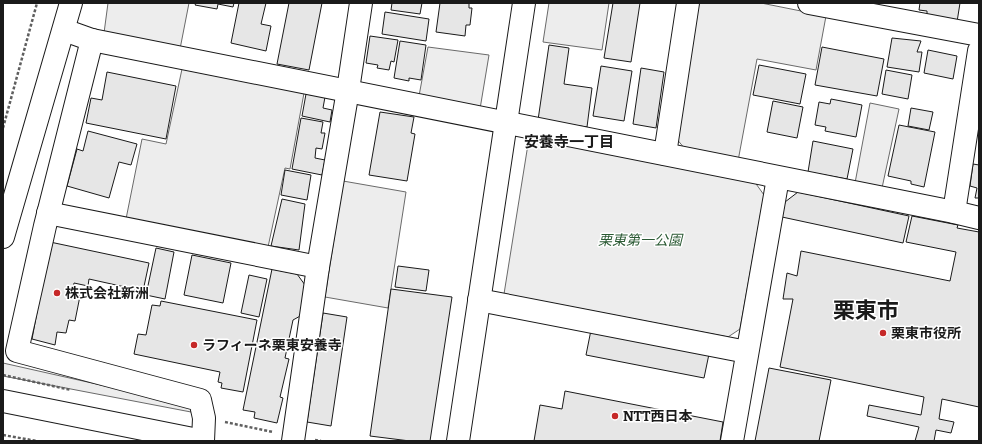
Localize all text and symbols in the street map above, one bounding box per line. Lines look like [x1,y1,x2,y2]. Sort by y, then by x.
district label: 安養寺一丁目 [524,133,614,151]
park label: 栗東第一公園 [598,232,684,249]
place label: 株式会社新洲 [65,285,149,302]
marker: 株式会社新洲 [52,288,62,298]
district label: 栗東市 [833,297,899,324]
place label: 栗東市役所 [891,325,961,342]
marker: 栗東市役所 [878,328,888,338]
place label: ラフィーネ栗東安養寺 [202,337,342,354]
marker: ラフィーネ栗東安養寺 [189,340,199,350]
place label: NTT西日本 [623,408,693,425]
marker: NTT西日本 [610,411,620,421]

